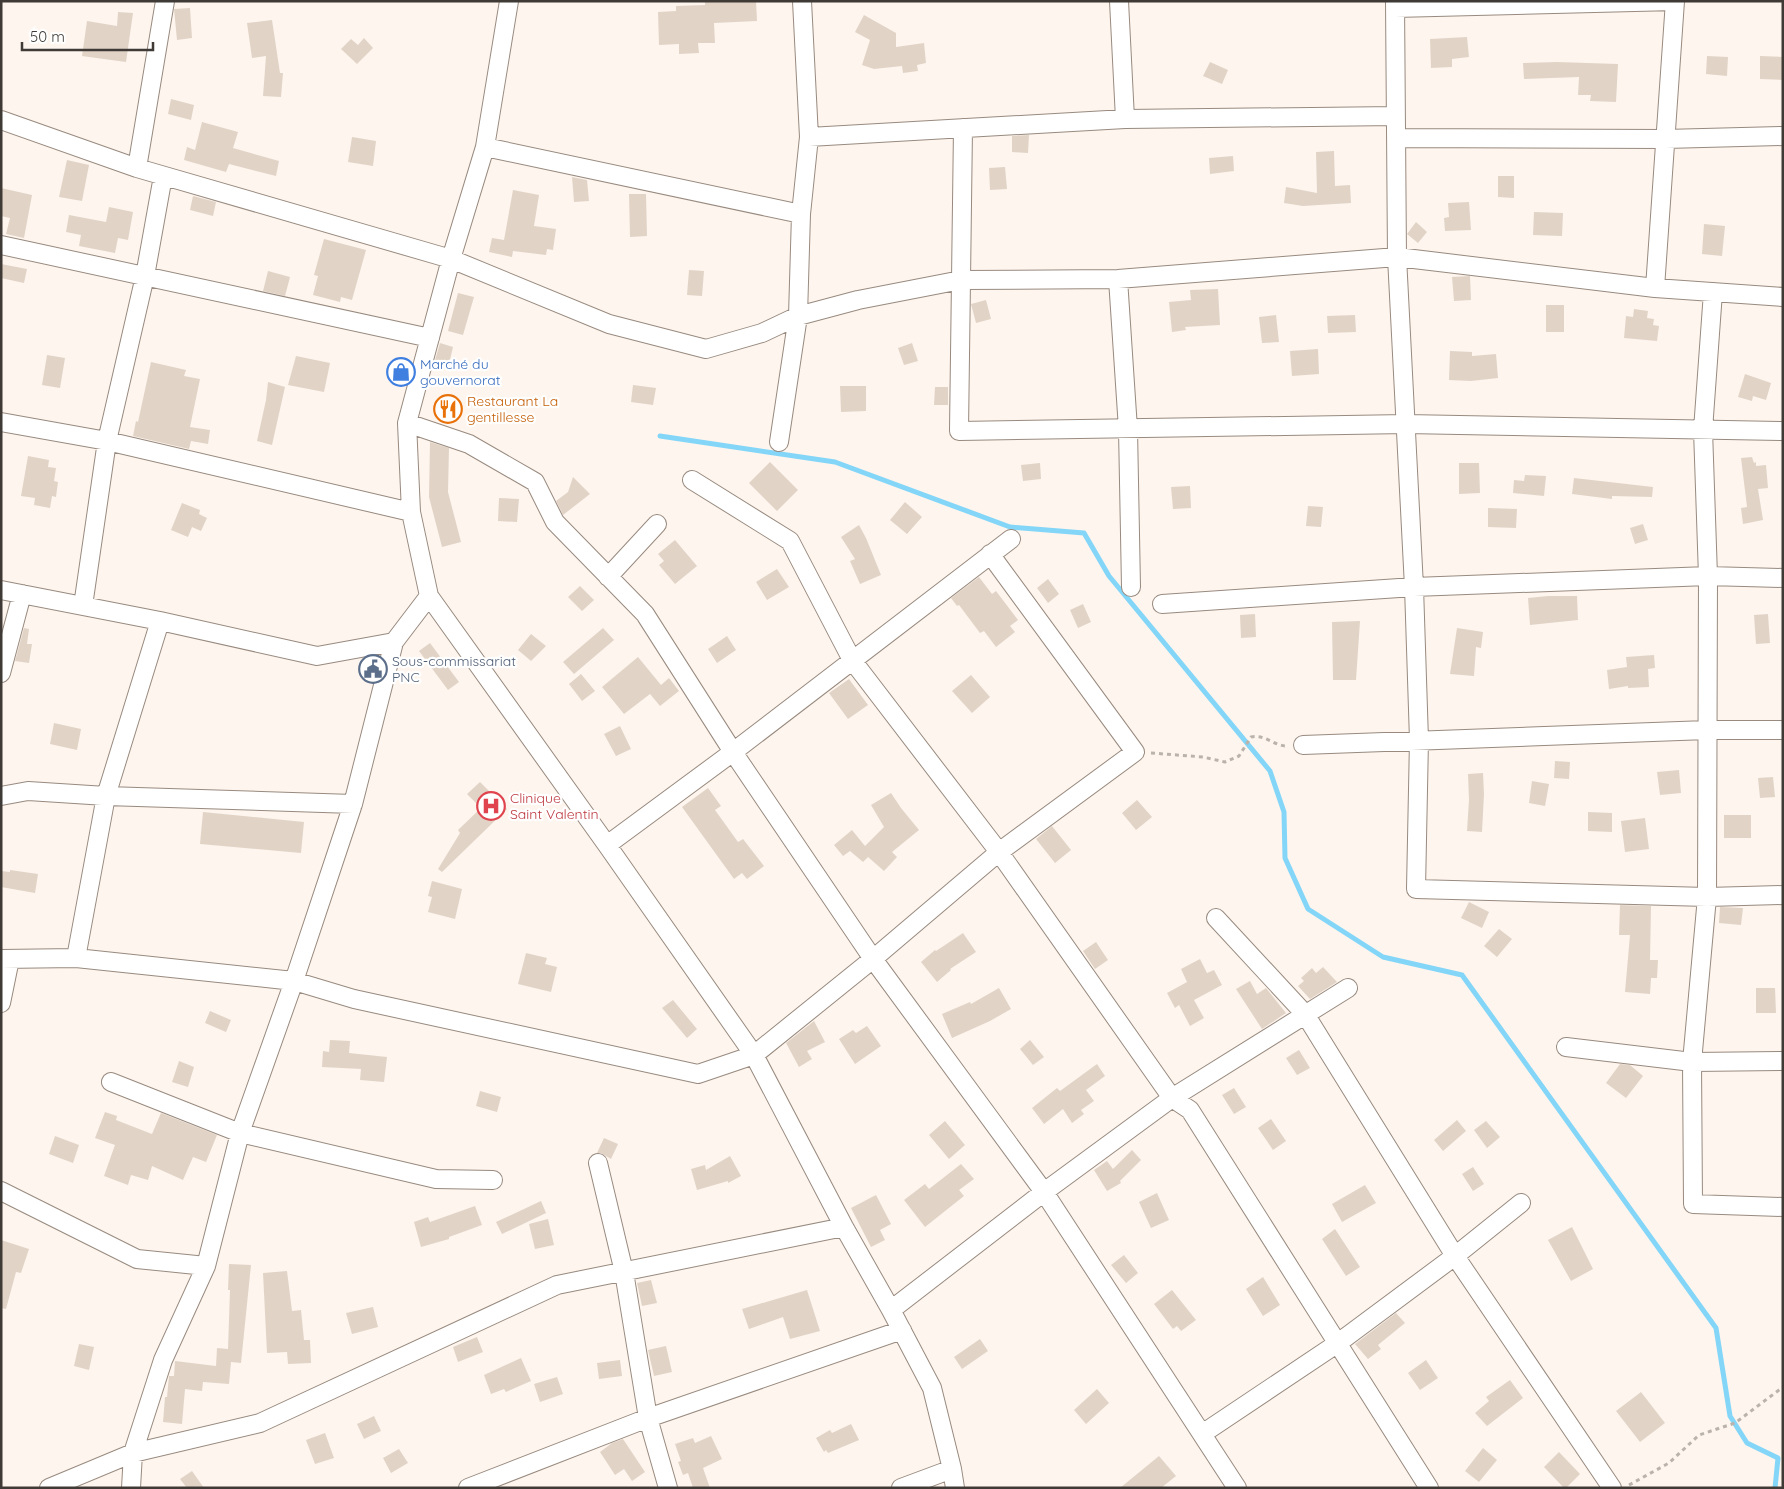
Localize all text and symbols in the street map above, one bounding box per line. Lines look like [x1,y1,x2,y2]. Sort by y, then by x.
scale bar [22,20,154,52]
text: 50 m [30,27,65,46]
place label: Marché du gouvernorat [420,355,501,389]
shop icon: Marché du gouvernorat [386,357,416,387]
place label: Restaurant La gentillesse [467,392,558,426]
restaurant icon: Restaurant La gentillesse [433,394,463,424]
place label: Sous-commissariat PNC [392,652,516,686]
public building icon: Sous-commissariat PNC [358,654,388,684]
place label: Clinique Saint Valentin [510,789,599,823]
hospital icon: Clinique Saint Valentin [476,791,506,821]

